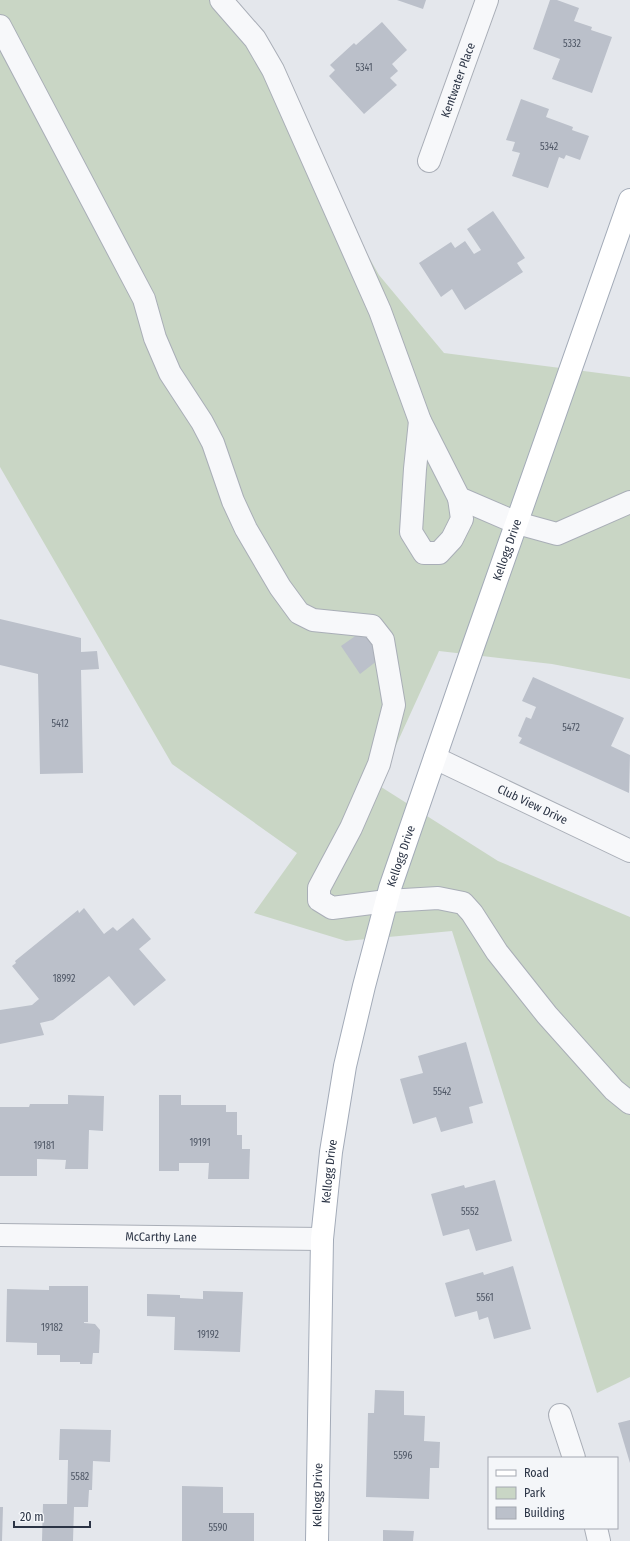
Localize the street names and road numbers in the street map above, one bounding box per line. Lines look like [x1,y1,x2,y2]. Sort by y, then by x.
street label: Kentwater Place [438,41,478,119]
street label: Kellogg Drive [490,517,524,583]
street label: Club View Drive [495,782,570,827]
street label: Kellogg Drive [384,823,418,889]
street label: Kellogg Drive [319,1138,340,1204]
street label: McCarthy Lane [125,1230,197,1244]
street label: Kellogg Drive [310,1463,325,1527]

